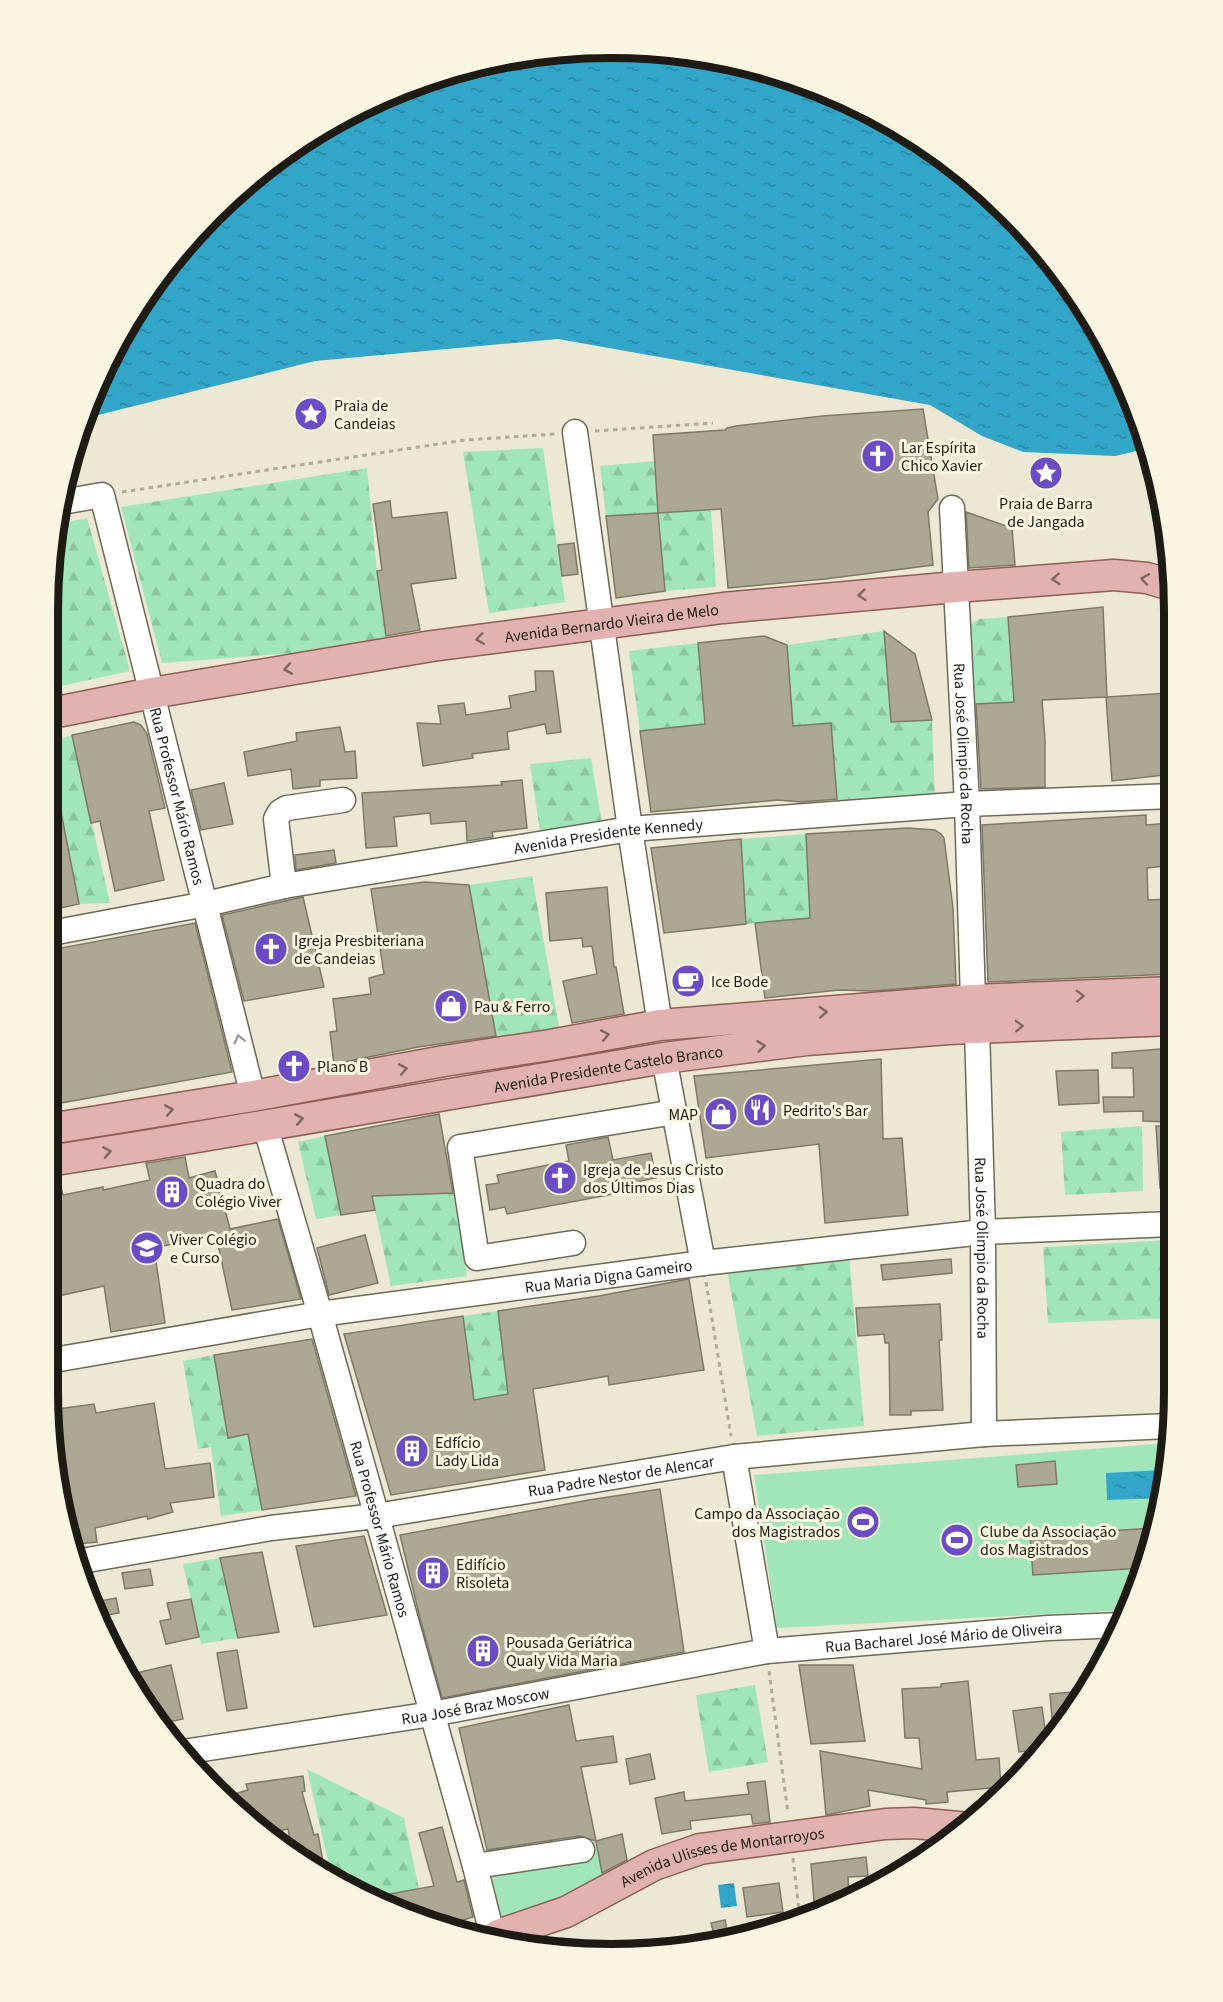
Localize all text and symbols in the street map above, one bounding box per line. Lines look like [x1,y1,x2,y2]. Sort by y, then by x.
place label: Praia de Candeias [334,395,396,435]
place icon: Praia de Candeias [293,396,329,432]
place label: Lar Espírita Chico Xavier [901,437,983,477]
church icon: Lar Espírita Chico Xavier [860,438,896,474]
place icon: Praia de Barra de Jangada [1028,455,1064,491]
place label: Praia de Barra de Jangada [999,493,1093,533]
one-way arrow [1052,573,1061,586]
one-way arrow [1140,573,1149,585]
one-way arrow [857,588,866,601]
street label: Avenida Bernardo Vieira de Melo [503,599,720,648]
one-way arrow [476,633,485,645]
one-way arrow [283,662,292,674]
street label: Rua José Olimpio da Rocha [948,662,978,845]
street label: Rua Professor Mário Ramos [144,705,210,888]
street label: Avenida Presidente Kennedy [512,814,704,860]
place label: Igreja Presbiteriana de Candeias [294,930,424,970]
church icon: Igreja Presbiteriana de Candeias [253,931,289,967]
cafe icon: Ice Bode [670,963,706,999]
place label: Ice Bode [711,971,768,993]
shop icon: Pau & Ferro [433,988,469,1024]
one-way arrow [1076,990,1085,1002]
place label: Pau & Ferro [474,996,551,1018]
one-way arrow [818,1006,827,1019]
one-way arrow [1014,1020,1023,1033]
one-way arrow [600,1029,610,1042]
one-way arrow [233,1034,246,1044]
one-way arrow [757,1040,766,1052]
street label: Avenida Presidente Castelo Branco [492,1041,724,1099]
church icon: Plano B [276,1048,312,1084]
place label: Plano B [317,1056,368,1078]
one-way arrow [397,1063,407,1076]
restaurant icon: Pedrito's Bar [742,1092,778,1128]
shop icon: MAP [703,1096,739,1132]
place label: Pedrito's Bar [783,1100,868,1122]
one-way arrow [164,1104,174,1117]
place label: MAP [669,1104,698,1126]
one-way arrow [294,1113,304,1126]
one-way arrow [102,1146,112,1159]
street label: Rua José Olimpio da Rocha [969,1157,994,1339]
place label: Igreja de Jesus Cristo dos Últimos Dias [583,1159,724,1199]
church icon: Igreja de Jesus Cristo dos Últimos Dias [542,1160,578,1196]
place label: Quadra do Colégio Viver [195,1173,282,1213]
building icon: Quadra do Colégio Viver [154,1174,190,1210]
place label: Viver Colégio e Curso [170,1229,257,1269]
school or university icon: Viver Colégio e Curso [129,1230,165,1266]
street label: Rua Maria Digna Gameiro [523,1255,694,1299]
place label: Edfício Lady Lida [435,1432,499,1472]
building icon: Edfício Lady Lida [394,1433,430,1469]
street label: Rua Professor Mário Ramos [344,1438,415,1620]
street label: Rua Padre Nestor de Alencar [526,1450,717,1503]
place label: Campo da Associação dos Magistrados [694,1503,840,1543]
sports icon: Campo da Associação dos Magistrados [845,1504,881,1540]
place label: Clube da Associação dos Magistrados [980,1521,1116,1561]
sports icon: Clube da Associação dos Magistrados [939,1522,975,1558]
place label: Edifício Risoleta [456,1554,509,1594]
building icon: Edifício Risoleta [415,1555,451,1591]
street label: Rua Bacharel José Mário de Oliveira [824,1617,1063,1658]
place label: Pousada Geriátrica Qualy Vida Maria [506,1632,632,1672]
building icon: Pousada Geriátrica Qualy Vida Maria [465,1633,501,1669]
street label: Rua José Braz Moscow [400,1682,552,1731]
street label: Avenida Ulisses de Montarroyos [617,1822,826,1893]

